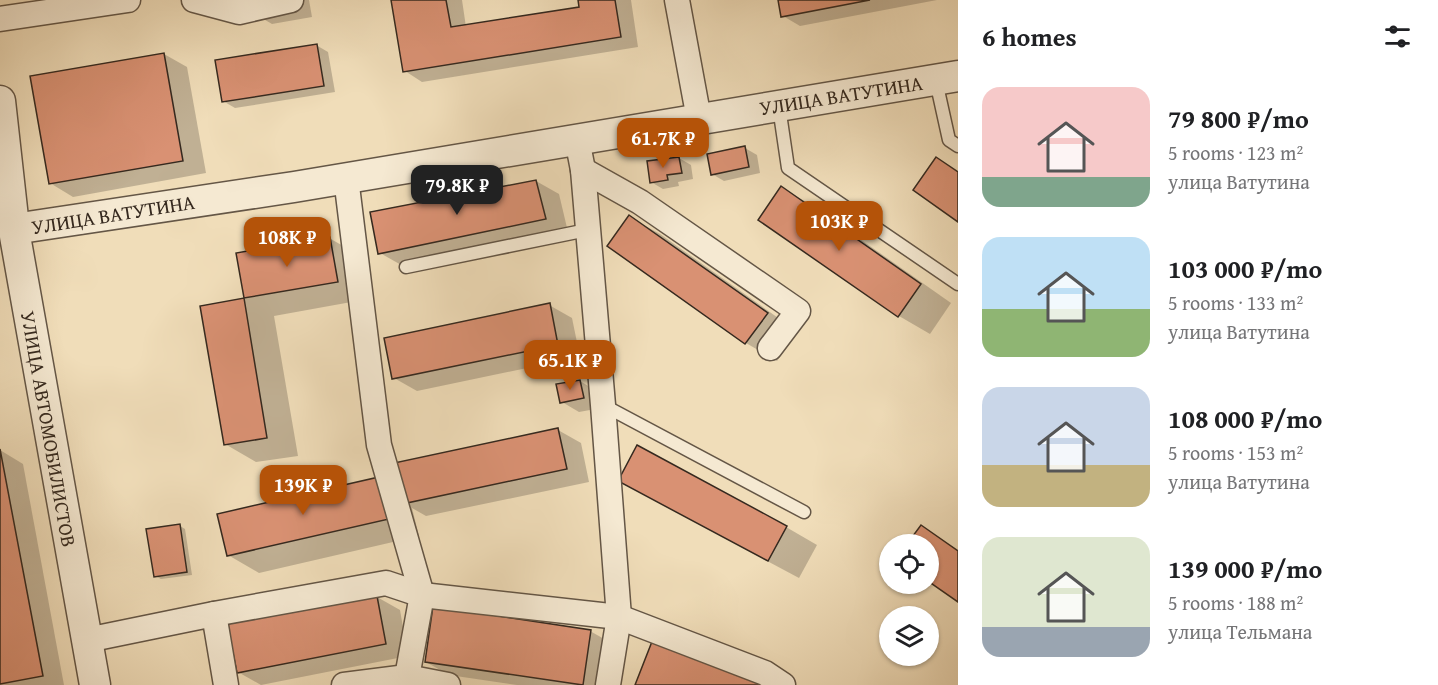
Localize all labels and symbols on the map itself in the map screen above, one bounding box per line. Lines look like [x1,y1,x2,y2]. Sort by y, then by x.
street label: УЛИЦА ВАТУТИНА [757,68,925,122]
pin: 61.7K ₽ [608,118,718,169]
pin: 79.8K ₽ [402,165,512,216]
street label: УЛИЦА ВАТУТИНА [29,187,197,241]
pin: 103K ₽ [790,201,888,252]
pin: 108K ₽ [238,217,336,268]
street label: УЛИЦА АВТОМОБИЛИСТОВ [14,309,84,549]
pin: 65.1K ₽ [515,340,625,391]
pin: 139K ₽ [254,465,352,516]

